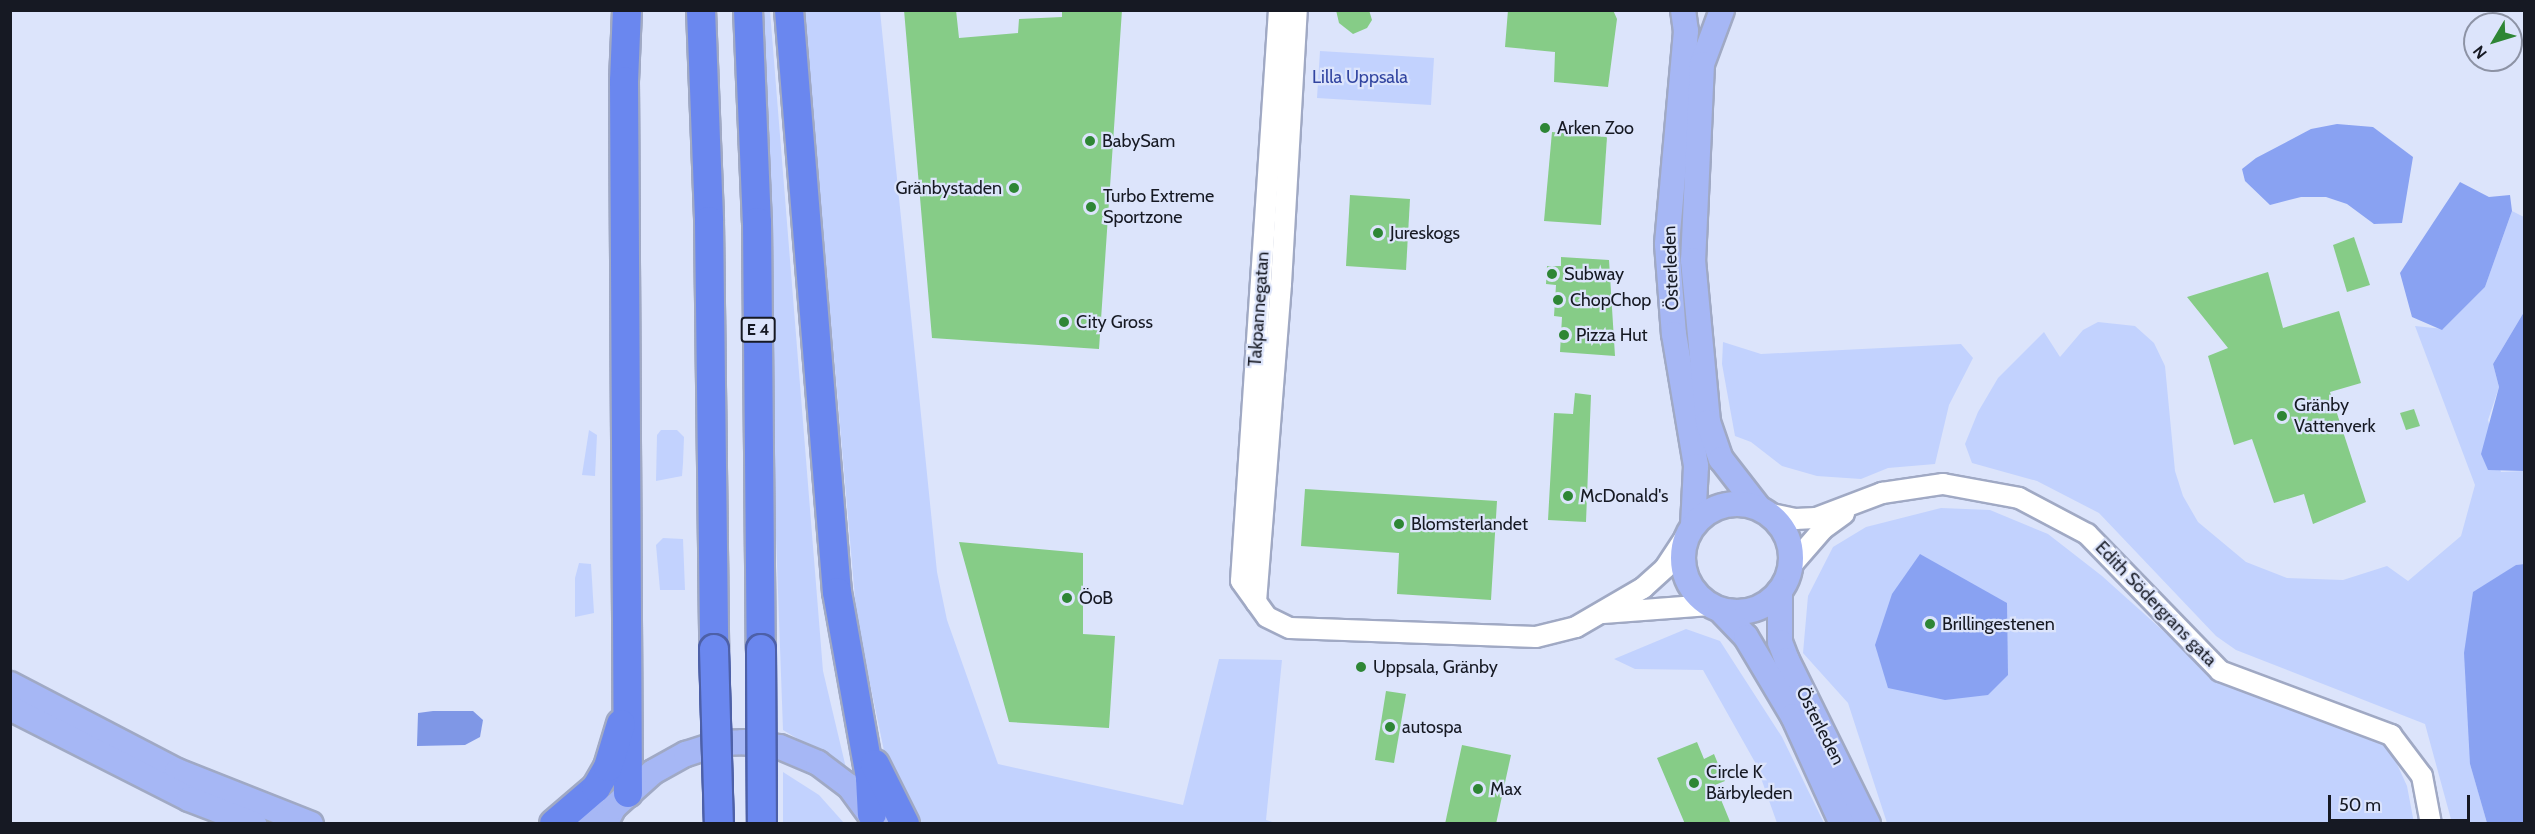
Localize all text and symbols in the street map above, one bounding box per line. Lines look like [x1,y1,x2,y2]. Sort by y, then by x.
north arrow [2463,12,2523,72]
text: N [2469,42,2491,62]
park label: Lilla Uppsala [1312,66,1408,88]
place label: Arken Zoo [1557,117,1634,139]
marker: Arken Zoo [1538,121,1552,135]
place label: BabySam [1102,130,1175,152]
marker: BabySam [1083,134,1097,148]
place label: Gränbystaden [896,177,1002,199]
marker: Gränbystaden [1007,181,1021,195]
place label: Turbo Extreme Sportzone [1103,186,1214,228]
marker: Turbo Extreme Sportzone [1084,200,1098,214]
place label: Jureskogs [1390,222,1460,244]
street label: Österleden [1659,225,1683,311]
marker: Jureskogs [1371,226,1385,240]
street label: Takpannegatan [1244,251,1274,367]
place label: Subway [1564,263,1624,285]
marker: Subway [1545,267,1559,281]
place label: ChopChop [1570,289,1651,311]
marker: ChopChop [1551,293,1565,307]
place label: City Gross [1076,311,1153,333]
marker: City Gross [1057,315,1071,329]
road number: E 4 [740,317,776,343]
place label: Pizza Hut [1576,324,1648,346]
marker: Pizza Hut [1557,328,1571,342]
place label: Gränby Vattenverk [2294,395,2375,438]
marker: Gränby Vattenverk [2275,409,2289,423]
place label: McDonald's [1580,485,1668,507]
marker: McDonald's [1561,489,1575,503]
place label: Blomsterlandet [1411,513,1528,535]
marker: Blomsterlandet [1392,517,1406,531]
street label: Edith Södergrans gata [2091,537,2221,671]
place label: ÖoB [1079,587,1113,609]
marker: ÖoB [1060,591,1074,605]
place label: Brillingestenen [1942,613,2055,635]
marker: Brillingestenen [1923,617,1937,631]
place label: Uppsala, Gränby [1373,656,1498,678]
marker: Uppsala, Gränby [1354,660,1368,674]
street label: Österleden [1791,683,1849,769]
place label: autospa [1402,716,1462,738]
marker: autospa [1383,720,1397,734]
place label: Circle K Bärbyleden [1706,762,1793,804]
marker: Circle K Bärbyleden [1687,776,1701,790]
place label: Max [1490,778,1522,800]
marker: Max [1471,782,1485,796]
scale bar [2331,783,2474,821]
text: 50 m [2339,794,2381,816]

